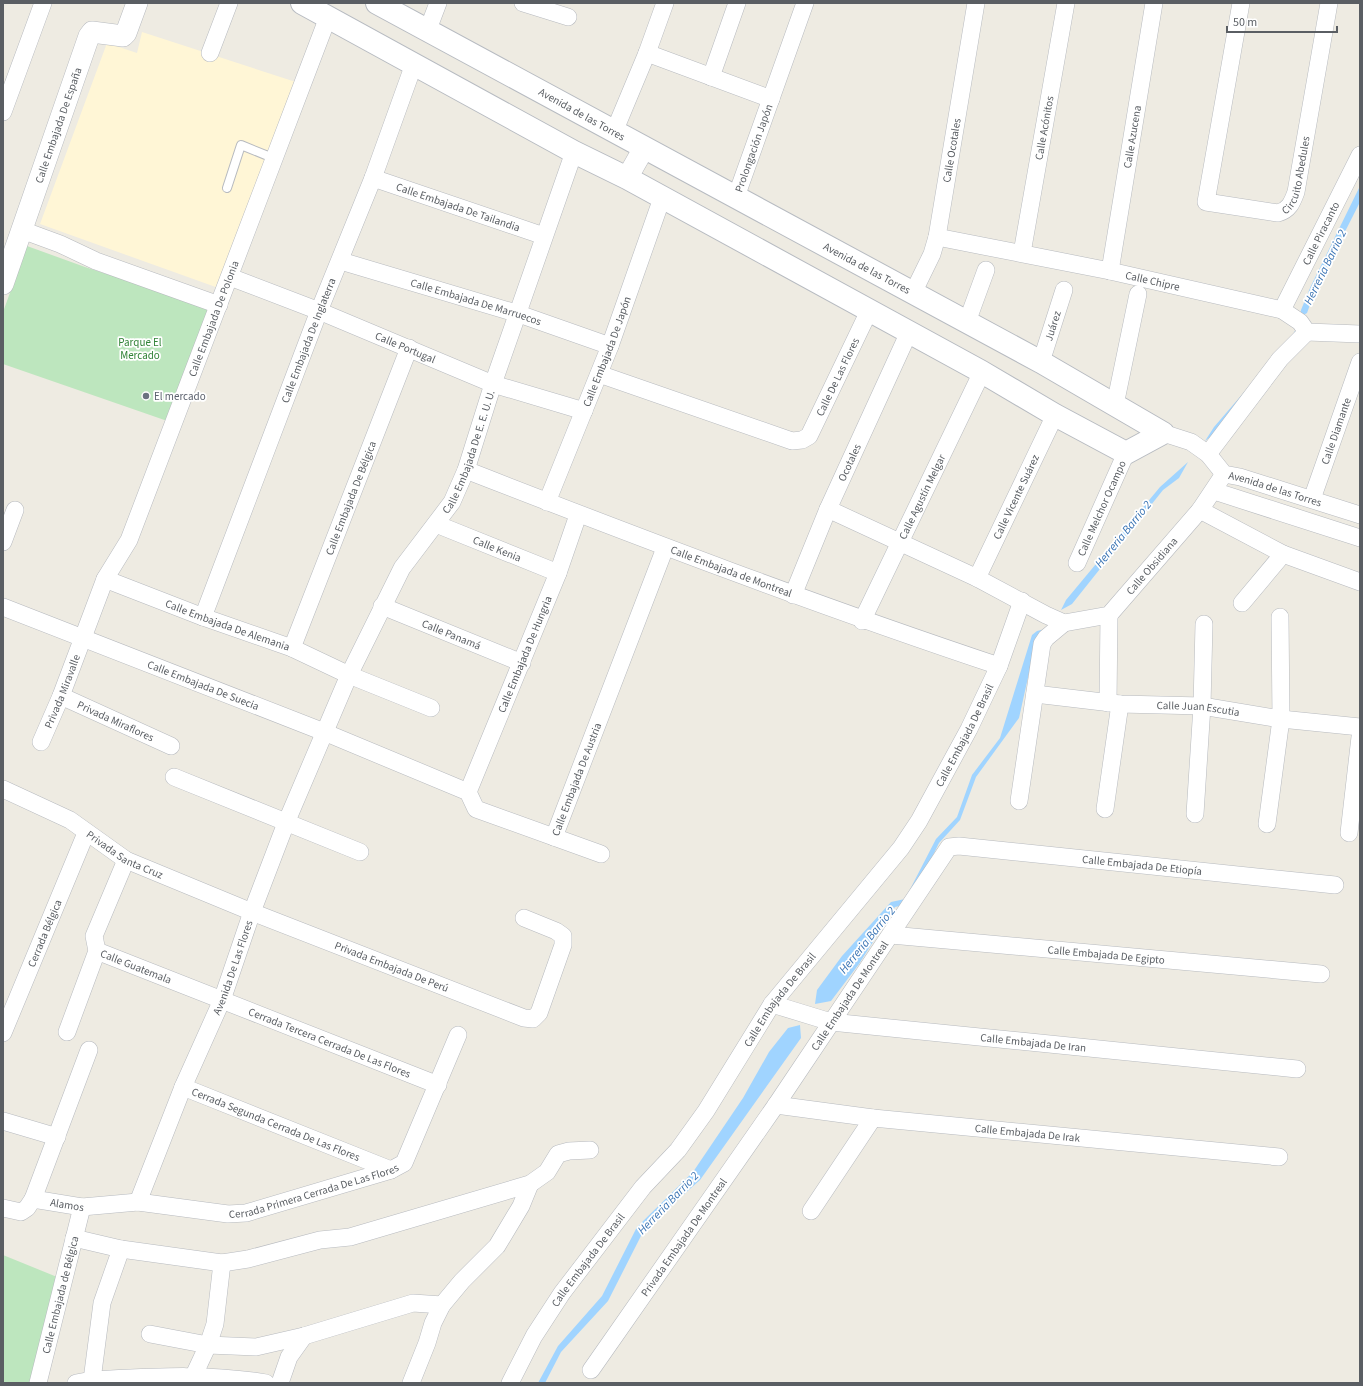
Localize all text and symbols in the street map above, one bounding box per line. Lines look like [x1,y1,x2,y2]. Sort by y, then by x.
scale bar [1227,8,1337,34]
text: 50 m [1233,14,1257,31]
street label: Calle Embajada De España [32,66,86,185]
street label: Avenida de las Torres [536,84,628,145]
street label: Calle Acónitos [1032,94,1058,161]
street label: Prolongación Japón [731,102,776,194]
street label: Calle Azucena [1120,104,1145,169]
street label: Calle Ocotales [939,117,965,184]
street label: Circuito Abedules [1279,135,1314,218]
street label: Calle Embajada De Tailandia [394,179,522,235]
street label: Calle Piracanto [1299,199,1343,268]
water label: Herreria Barrio 2 [1300,227,1351,308]
street label: Avenida de las Torres [821,239,913,298]
street label: Calle Embajada De Polonia [185,258,243,379]
street label: Calle Chipre [1124,268,1182,295]
street label: Calle Embajada De Marruecos [409,275,544,329]
street label: Calle Embajada De Inglaterra [278,276,340,405]
street label: Calle Embajada De Japón [579,294,635,409]
street label: Juárez [1041,309,1065,343]
street label: Calle Portugal [373,328,438,367]
park label: Parque El Mercado [118,335,162,363]
street label: Calle De Las Flores [813,335,863,419]
street label: Calle Embajada De E. E. U. U. [439,388,499,517]
place label: El mercado [154,389,206,404]
marker: El mercado [141,391,151,401]
street label: Calle Diamante [1318,395,1355,467]
street label: Calle Embajada De Bélgica [322,439,380,558]
street label: Ocotales [835,441,865,484]
street label: Calle Agustín Melgar [895,452,949,542]
street label: Calle Vicente Suárez [990,452,1043,542]
street label: Calle Melchor Ocampo [1074,458,1130,559]
street label: Avenida de las Torres [1227,468,1324,510]
water label: Herreria Barrio 2 [1091,497,1156,571]
street label: Calle Kenia [471,533,524,566]
street label: Calle Obsidiana [1123,534,1181,598]
street label: Calle Embajada de Montreal [668,542,794,601]
street label: Calle Embajada De Hungria [494,594,556,715]
street label: Calle Embajada De Alemania [163,596,292,655]
street label: Calle Panamá [419,616,483,654]
street label: Privada Miravalle [41,652,84,731]
street label: Calle Embajada De Suecia [145,657,261,714]
street label: Calle Embajada De Brasil [932,681,997,790]
street label: Privada Miraflores [75,697,157,745]
street label: Calle Juan Escutia [1156,698,1241,720]
street label: Calle Embajada De Austria [548,721,605,838]
street label: Privada Santa Cruz [83,827,166,883]
street label: Calle Embajada De Etiopía [1081,852,1203,879]
street label: Cerrada Bélgica [24,897,66,970]
water label: Herreria Barrio 2 [835,903,900,977]
street label: Avenida De Las Flores [209,918,257,1017]
street label: Privada Embajada De Perú [332,938,451,996]
street label: Calle Embajada De Montreal [808,938,892,1054]
street label: Calle Embajada De Egipto [1047,942,1165,968]
street label: Calle Guatemala [98,946,174,988]
street label: Calle Embajada De Brasil [740,949,820,1050]
street label: Cerrada Tercera Cerrada De Las Flores [246,1004,413,1082]
street label: Calle Embajada De Iran [980,1030,1087,1056]
street label: Cerrada Segunda Cerrada De Las Flores [189,1084,362,1165]
street label: Calle Embajada De Irak [974,1121,1081,1146]
street label: Cerrada Primera Cerrada De Las Flores [228,1160,402,1222]
water label: Herreria Barrio 2 [634,1168,703,1239]
street label: Privada Embajada De Montreal [638,1175,731,1300]
street label: Alamos [49,1195,85,1215]
street label: Calle Embajada De Brasil [548,1210,628,1310]
street label: Calle Embajada de Bélgica [39,1234,82,1355]

